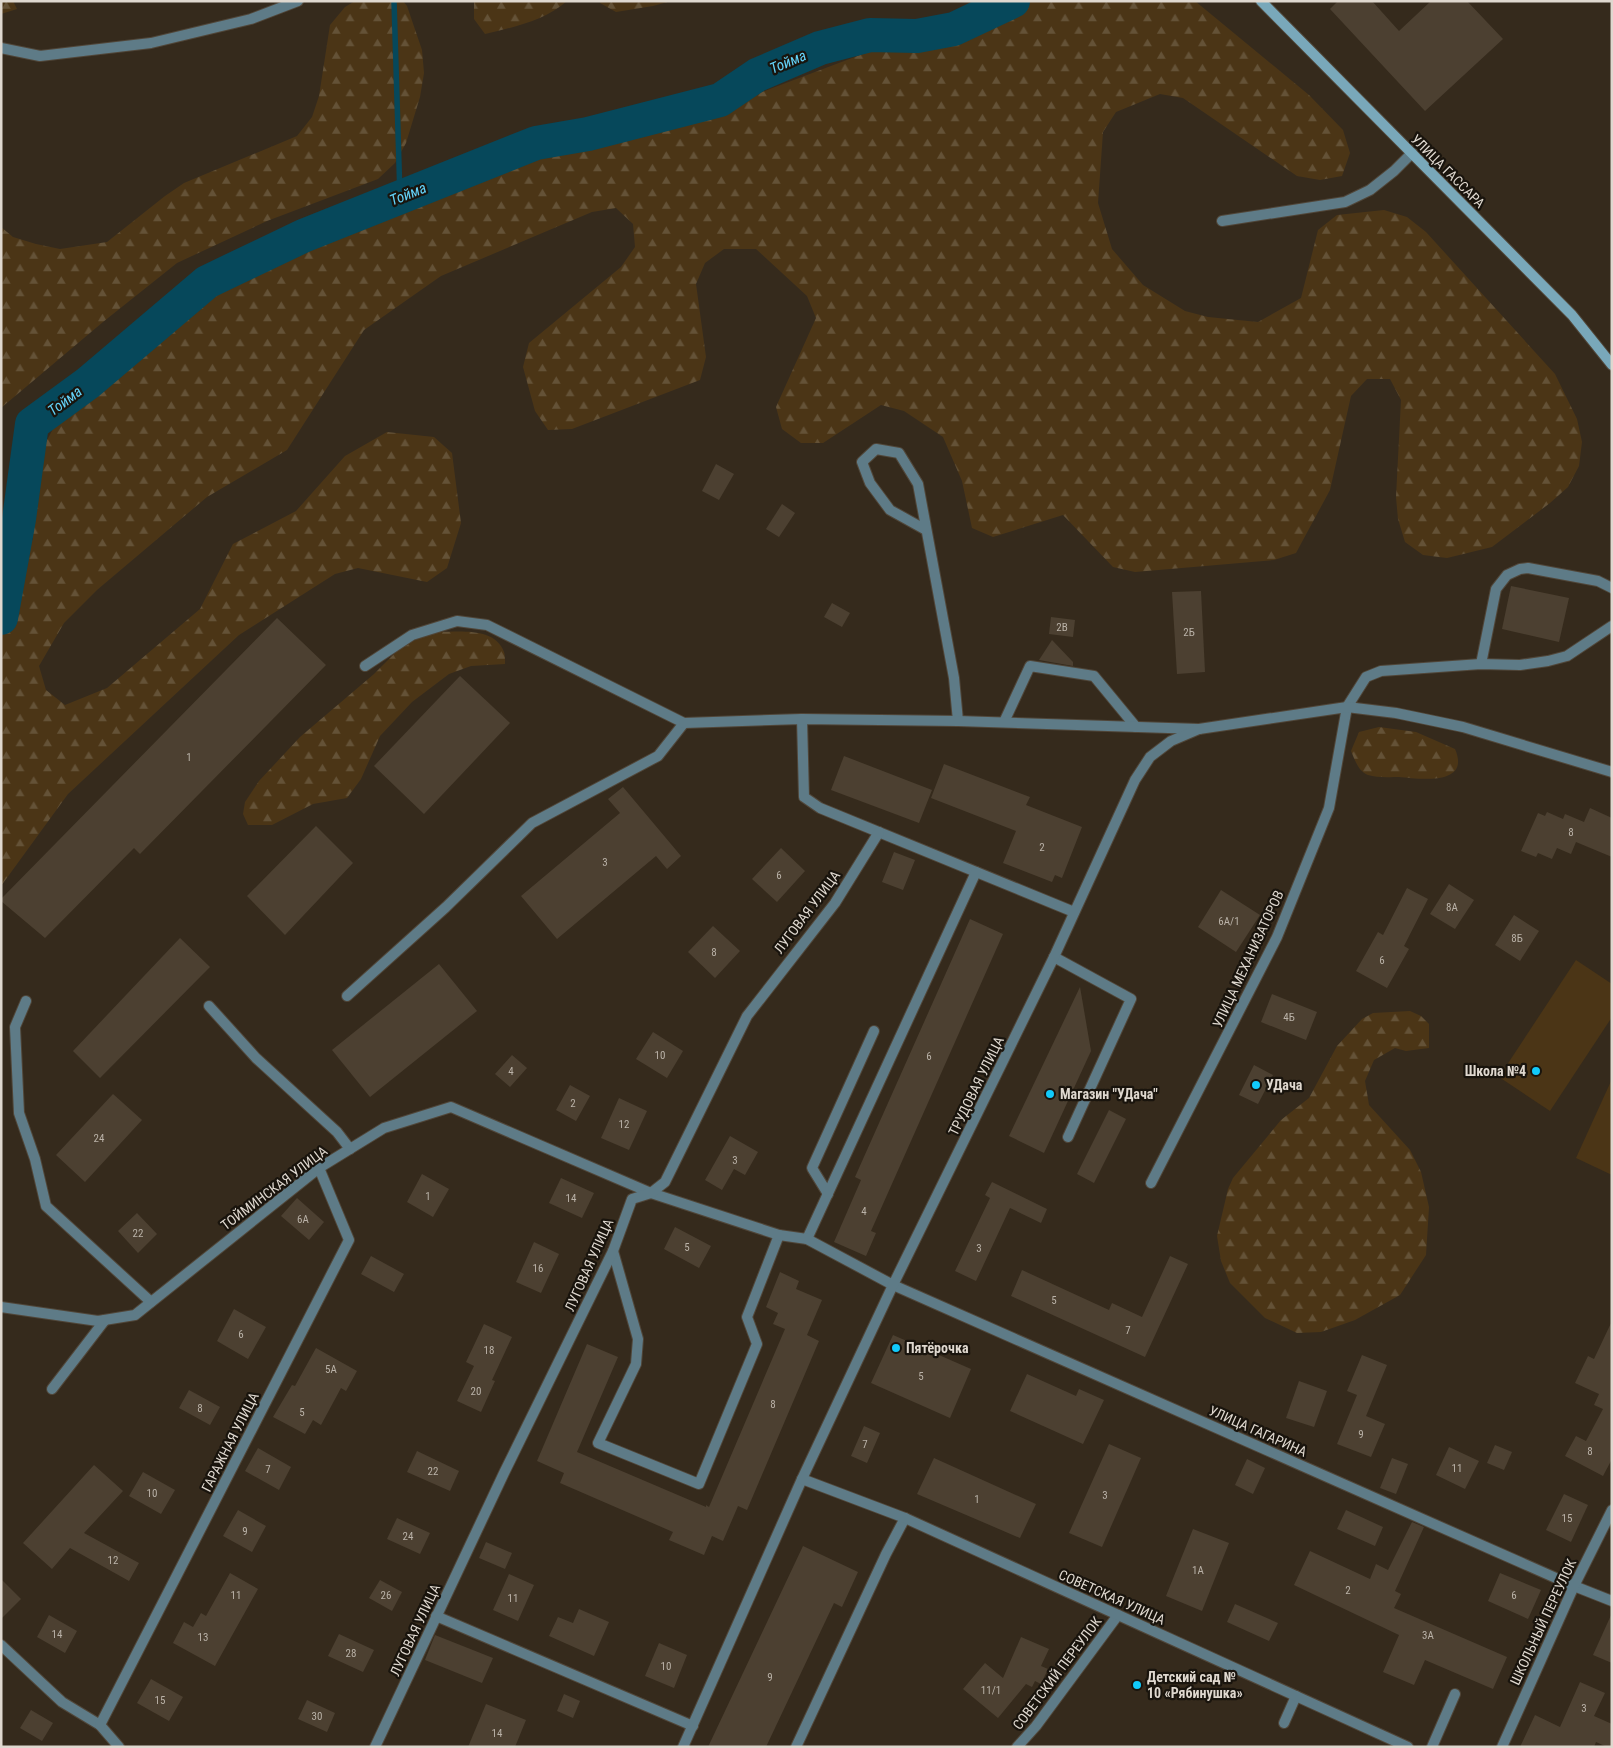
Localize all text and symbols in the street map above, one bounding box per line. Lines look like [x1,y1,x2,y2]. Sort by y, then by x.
water label: Тойма [767,46,809,78]
street label: УЛИЦА ГАССАРА [1408,131,1488,211]
water label: Тойма [387,179,429,209]
water label: Тойма [44,382,86,420]
house number: 2В [1056,621,1068,634]
house number: 2Б [1183,626,1195,639]
house number: 1 [186,751,192,764]
house number: 8 [1568,826,1574,839]
house number: 2 [1039,841,1045,854]
house number: 3 [602,856,608,869]
street label: ЛУГОВАЯ УЛИЦА [771,867,843,957]
house number: 6 [776,869,782,882]
street label: УЛИЦА МЕХАНИЗАТОРОВ [1209,888,1287,1030]
house number: 8А [1446,901,1459,914]
house number: 6А/1 [1218,915,1240,928]
house number: 8Б [1511,932,1523,945]
house number: 8 [711,946,717,959]
house number: 6 [1379,954,1385,967]
house number: 4Б [1283,1011,1295,1024]
street label: ТРУДОВАЯ УЛИЦА [945,1034,1007,1138]
house number: 10 [655,1049,665,1062]
house number: 6 [926,1050,932,1063]
place label: Школа №4 [1465,1063,1526,1079]
house number: 4 [508,1065,514,1078]
marker: Школа №4 [1530,1065,1542,1077]
place label: УДача [1266,1077,1303,1093]
marker: УДача [1250,1079,1262,1091]
place label: Магазин "УДача" [1060,1086,1158,1102]
marker: Магазин "УДача" [1044,1088,1056,1100]
house number: 2 [570,1097,576,1110]
house number: 12 [619,1118,629,1131]
house number: 24 [94,1132,105,1145]
street label: ТОЙМИНСКАЯ УЛИЦА [218,1143,330,1233]
house number: 3 [732,1154,738,1167]
house number: 1 [425,1190,431,1203]
house number: 14 [566,1192,577,1205]
house number: 4 [861,1205,867,1218]
house number: 6А [297,1213,310,1226]
street label: ЛУГОВАЯ УЛИЦА [561,1216,617,1314]
house number: 22 [133,1227,143,1240]
house number: 5 [684,1241,690,1254]
house number: 3 [976,1242,982,1255]
house number: 16 [533,1262,543,1275]
house number: 5 [1051,1294,1057,1307]
house number: 7 [1125,1324,1131,1337]
house number: 6 [238,1328,244,1341]
place label: Пятёрочка [906,1340,969,1356]
marker: Пятёрочка [890,1342,902,1354]
house number: 18 [484,1344,494,1357]
house number: 5А [325,1363,338,1376]
house number: 5 [918,1370,924,1383]
house number: 20 [471,1385,481,1398]
street label: ГАРАЖНАЯ УЛИЦА [198,1390,262,1494]
house number: 8 [770,1398,776,1411]
house number: 8 [197,1402,203,1415]
street label: УЛИЦА ГАГАРИНА [1207,1402,1309,1460]
house number: 5 [299,1406,305,1419]
house number: 9 [1358,1428,1364,1441]
house number: 7 [862,1438,868,1451]
house number: 8 [1587,1445,1593,1458]
house number: 11 [1452,1462,1462,1475]
house number: 7 [265,1463,271,1476]
house number: 22 [428,1465,438,1478]
house number: 10 [147,1487,157,1500]
house number: 3 [1102,1489,1108,1502]
house number: 1 [974,1493,980,1506]
house number: 15 [1562,1512,1572,1525]
house number: 9 [242,1525,248,1538]
house number: 24 [403,1530,414,1543]
house number: 12 [108,1554,118,1567]
street label: ШКОЛЬНЫЙ ПЕРЕУЛОК [1507,1556,1579,1688]
house number: 1А [1192,1564,1205,1577]
street label: СОВЕТСКАЯ УЛИЦА [1056,1566,1168,1628]
street label: ЛУГОВАЯ УЛИЦА [387,1581,443,1679]
house number: 2 [1345,1584,1351,1597]
house number: 11 [231,1589,241,1602]
house number: 26 [381,1589,391,1602]
house number: 6 [1511,1589,1517,1602]
house number: 11 [508,1592,518,1605]
street label: СОВЕТСКИЙ ПЕРЕУЛОК [1009,1613,1105,1733]
house number: 14 [52,1628,63,1641]
house number: 3А [1422,1629,1435,1642]
house number: 13 [198,1631,208,1644]
house number: 28 [346,1647,356,1660]
house number: 10 [661,1660,671,1673]
place label: Детский сад № 10 «Рябинушка» [1147,1669,1243,1701]
house number: 9 [767,1671,773,1684]
marker: Детский сад № 10 «Рябинушка» [1131,1679,1143,1691]
house number: 11/1 [981,1684,1001,1697]
house number: 15 [155,1694,165,1707]
house number: 3 [1581,1702,1587,1715]
house number: 30 [312,1710,322,1723]
house number: 14 [492,1727,503,1740]

